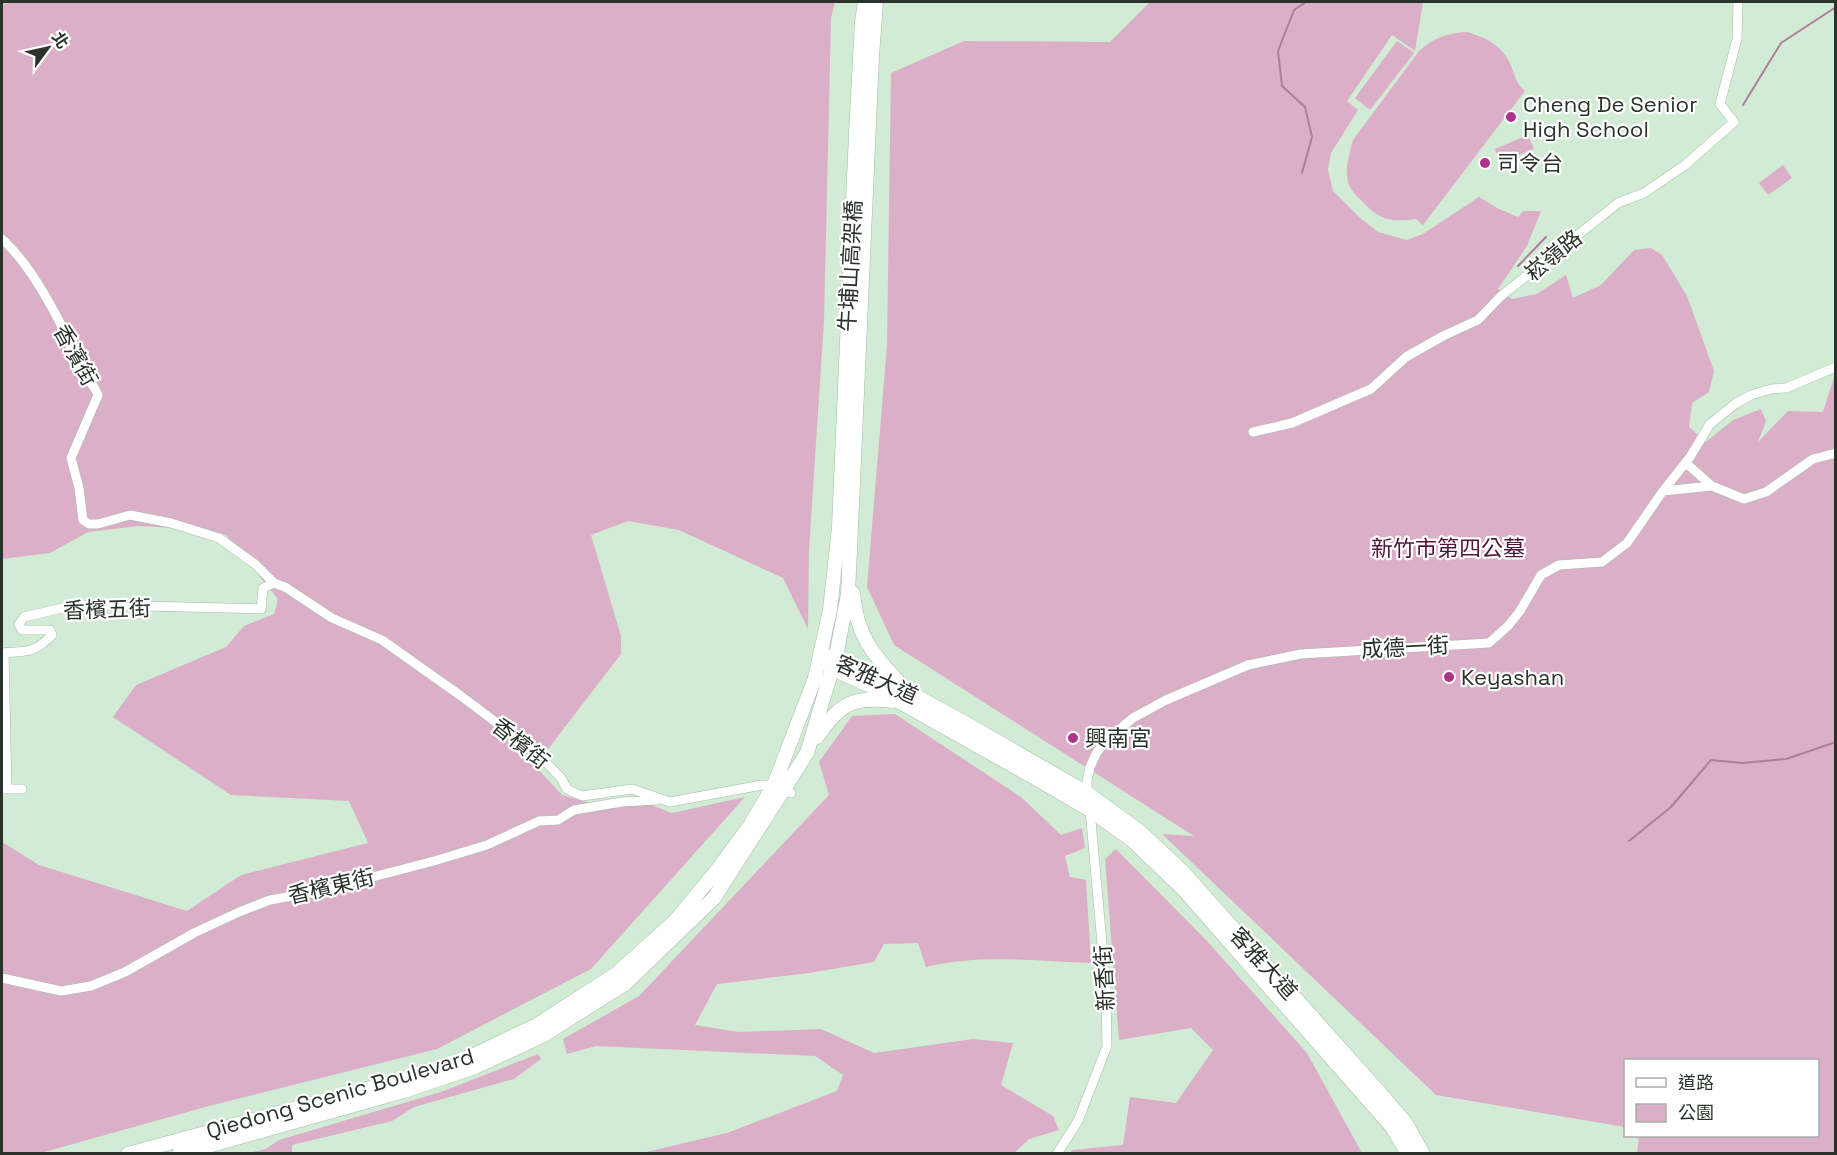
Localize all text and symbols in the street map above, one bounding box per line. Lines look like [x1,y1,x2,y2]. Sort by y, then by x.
north arrow [18,18,78,78]
text: 北 [47,28,73,53]
place label: Cheng De Senior High School [1523,90,1697,143]
marker: Cheng De Senior High School [1504,110,1518,124]
place label: 司令台 [1497,149,1563,177]
marker: 司令台 [1478,156,1492,170]
street label: 牛埔山高架橋 [833,199,867,333]
street label: 崧嶺路 [1519,223,1587,287]
street label: 香濱街 [48,319,104,391]
park label: 新竹市第四公墓 [1371,534,1525,562]
street label: 香檳五街 [63,593,151,625]
street label: 成德一街 [1360,631,1450,663]
street label: 客雅大道 [831,648,923,710]
place label: Keyashan [1461,663,1564,691]
marker: Keyashan [1442,670,1456,684]
street label: 香檳街 [487,711,555,775]
place label: 興南宮 [1085,724,1151,752]
marker: 興南宮 [1066,731,1080,745]
street label: 香檳東街 [285,862,377,910]
street label: 客雅大道 [1224,921,1304,1005]
street label: 新香街 [1088,944,1120,1012]
street label: Qiedong Scenic Boulevard [203,1041,477,1145]
legend [1624,1059,1819,1137]
text: 道路 [1678,1071,1714,1094]
text: 公園 [1678,1101,1714,1124]

